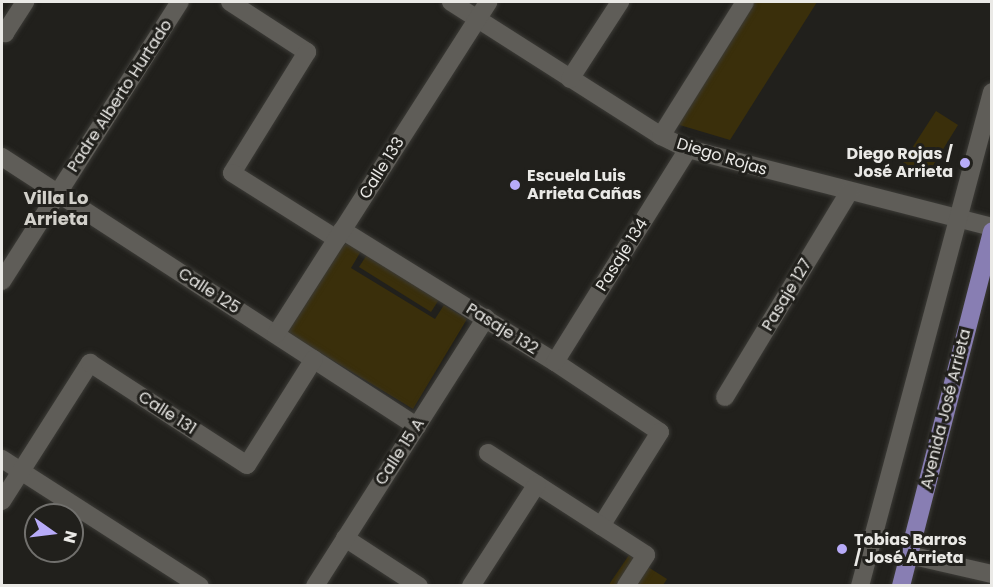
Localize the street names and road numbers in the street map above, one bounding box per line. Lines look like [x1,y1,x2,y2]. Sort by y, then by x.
street label: Padre Alberto Hurtado [64,16,176,176]
street label: Calle 133 [356,134,408,202]
street label: Diego Rojas [674,134,770,180]
street label: Pasaje 134 [592,215,652,295]
street label: Pasaje 127 [758,256,816,334]
street label: Calle 125 [175,264,243,318]
street label: Pasaje 132 [463,299,541,359]
street label: Avenida José Arrieta [917,327,975,491]
street label: Calle 131 [135,387,199,439]
street label: Calle 15 A [371,415,429,489]

